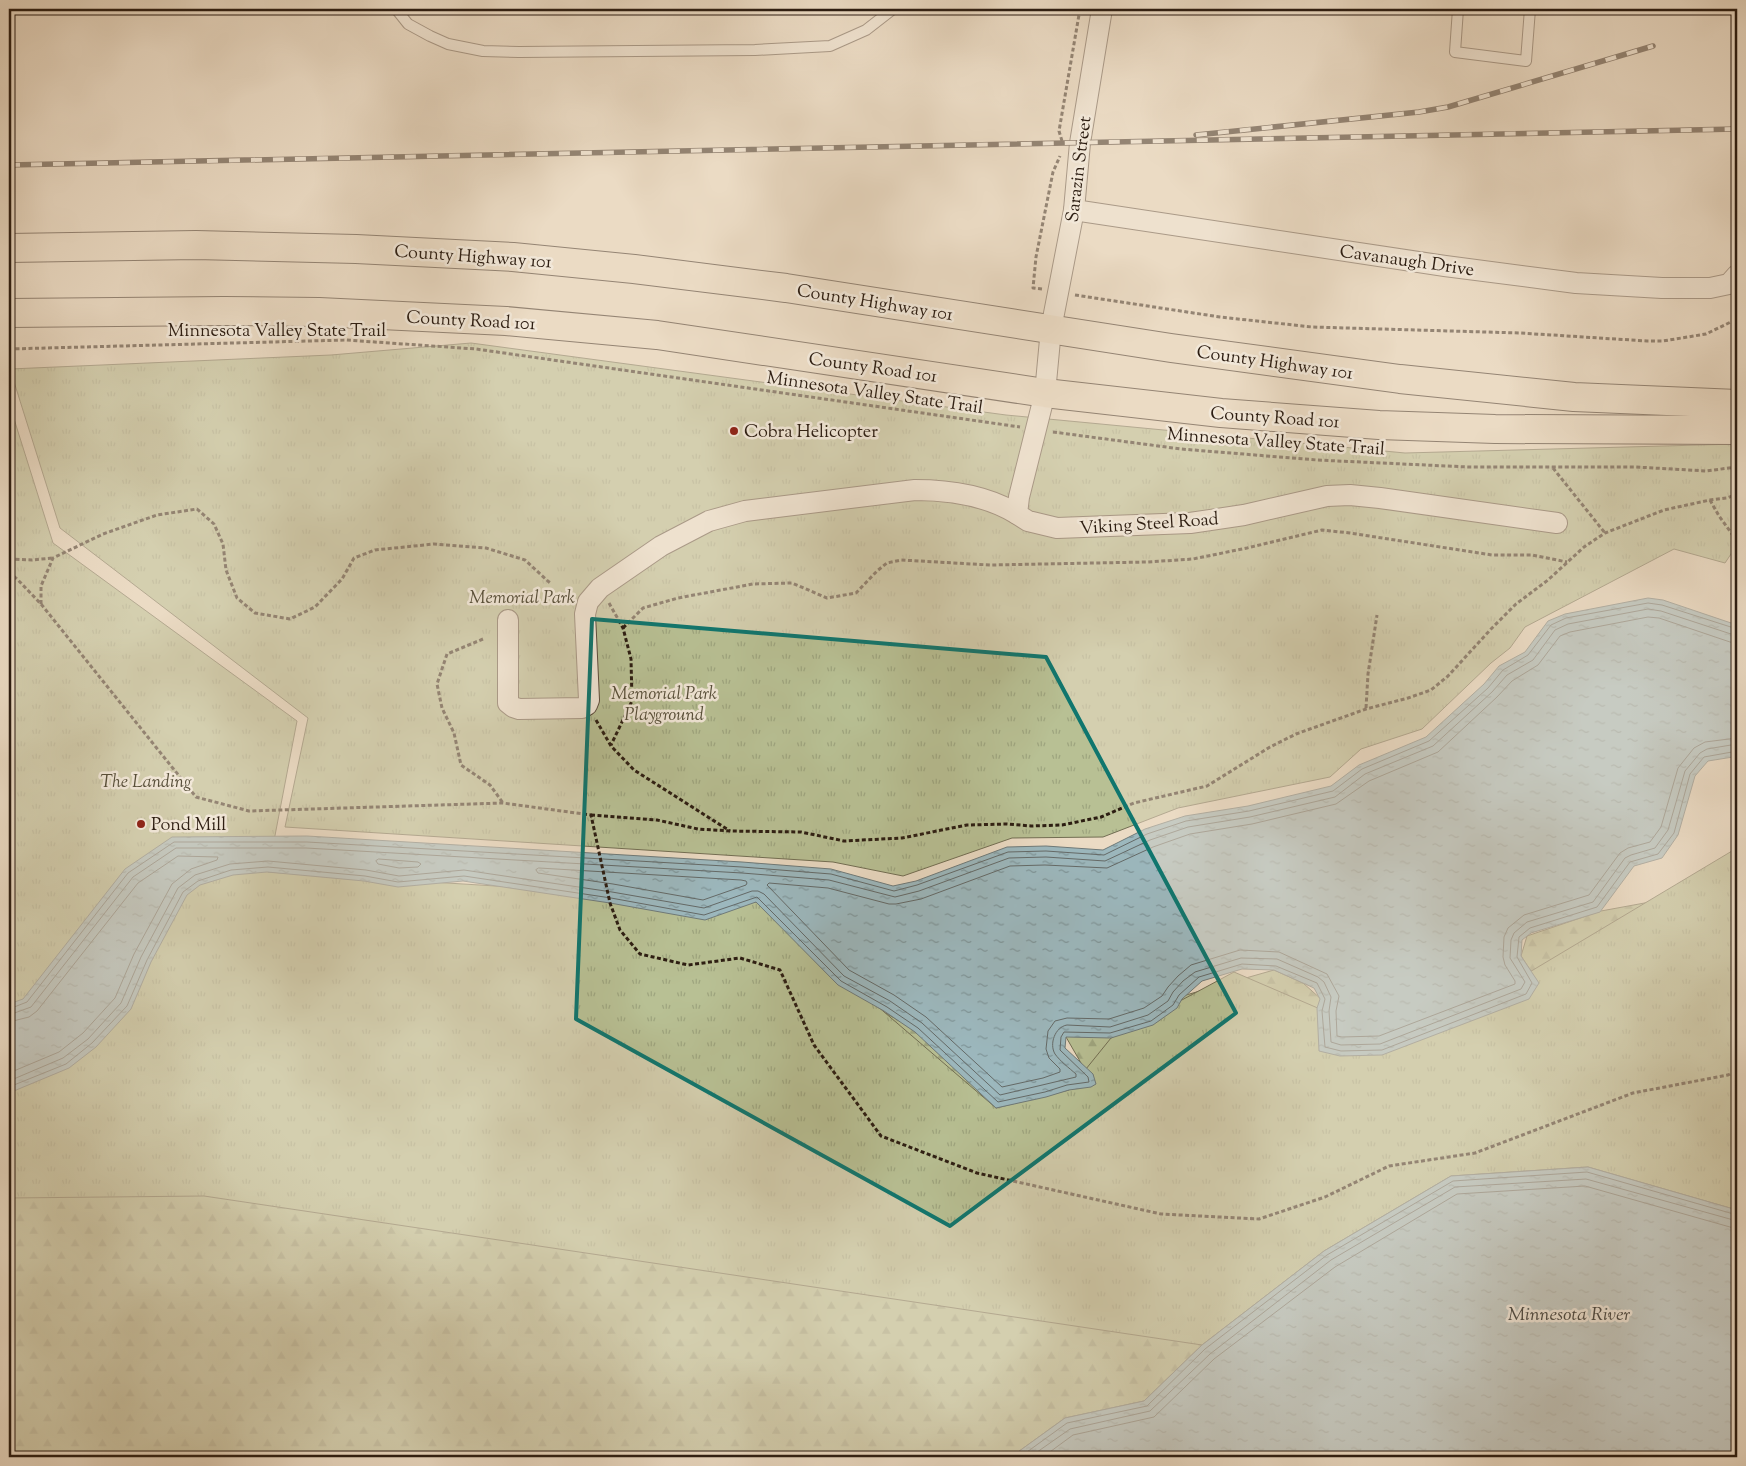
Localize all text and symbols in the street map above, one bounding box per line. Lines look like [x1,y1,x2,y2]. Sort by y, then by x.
street label: Sarazin Street [1061,115,1099,224]
street label: County Highway 101 [393,240,552,276]
street label: Cavanaugh Drive [1338,240,1476,284]
street label: County Highway 101 [795,279,955,329]
street label: County Road 101 [406,306,536,338]
street label: Minnesota Valley State Trail [168,319,386,345]
street label: County Highway 101 [1195,340,1355,388]
street label: County Road 101 [807,347,939,391]
street label: Minnesota Valley State Trail [765,366,985,422]
street label: County Road 101 [1209,402,1340,436]
place label: Cobra Helicopter [744,420,878,446]
street label: Minnesota Valley State Trail [1166,422,1386,464]
marker: Cobra Helicopter [728,425,740,437]
street label: Viking Steel Road [1079,507,1220,543]
park label: Memorial Park [469,586,575,612]
park label: Memorial Park Playground [611,682,717,729]
park label: The Landing [100,770,192,796]
place label: Pond Mill [151,813,226,839]
marker: Pond Mill [135,818,147,830]
water label: Minnesota River [1508,1302,1631,1329]

